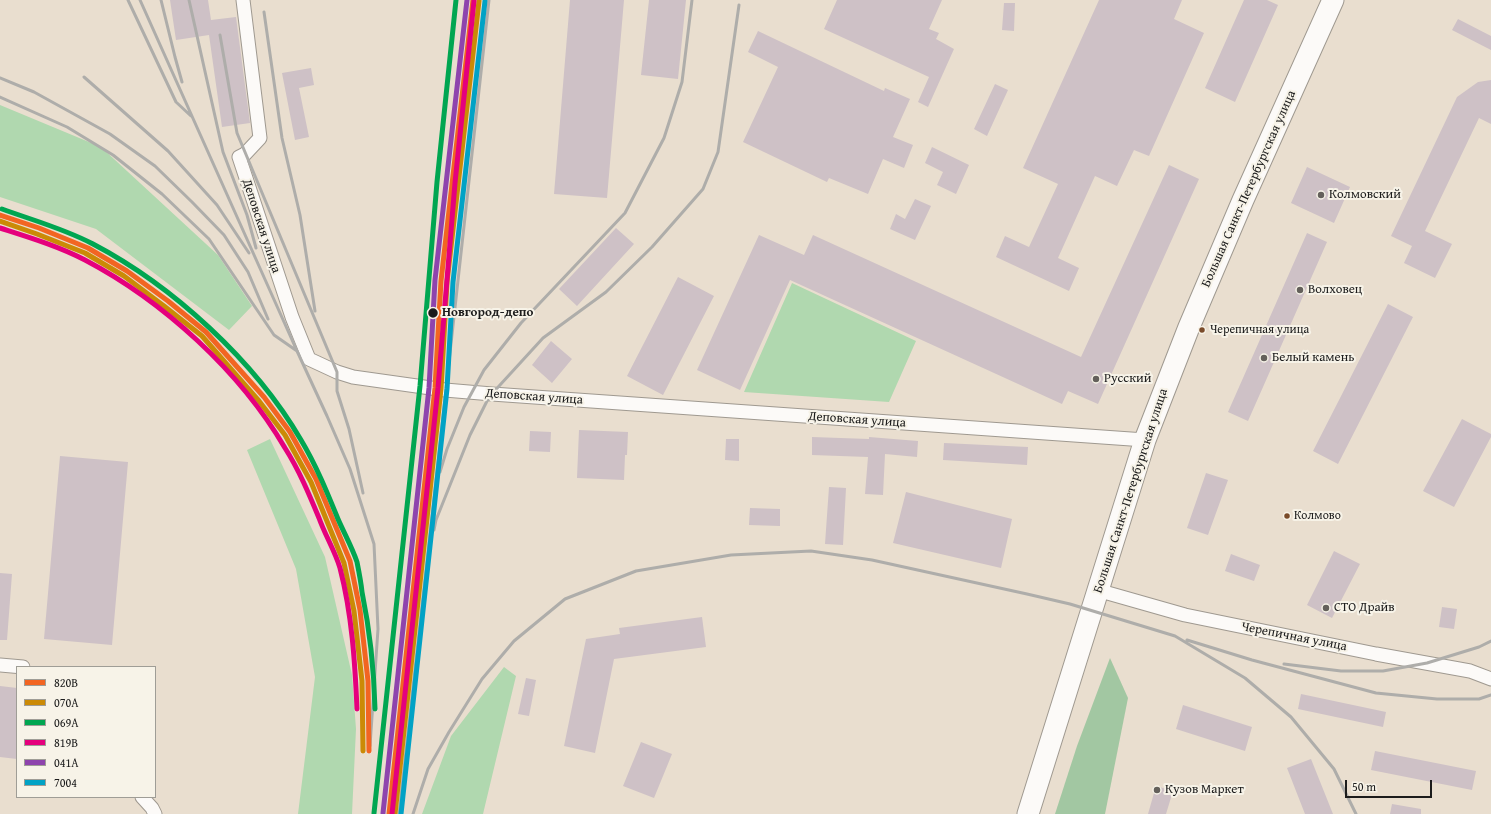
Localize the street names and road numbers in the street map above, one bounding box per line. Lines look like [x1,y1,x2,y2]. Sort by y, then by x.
street label: Большая Санкт-Петербургская улица [1198,88,1300,290]
street label: Деповская улица [238,177,284,275]
street label: Деповская улица [485,386,583,408]
street label: Большая Санкт-Петербургская улица [1091,387,1171,595]
street label: Деповская улица [808,409,906,431]
street label: Черепичная улица [1240,619,1348,655]

